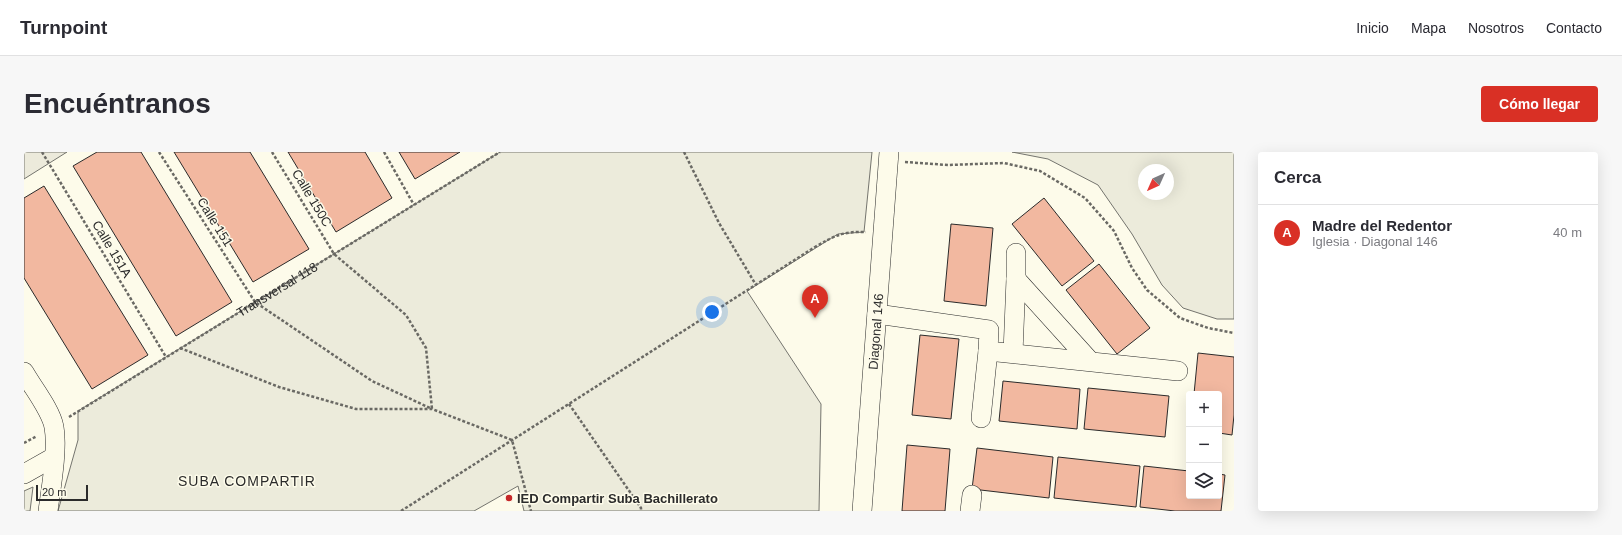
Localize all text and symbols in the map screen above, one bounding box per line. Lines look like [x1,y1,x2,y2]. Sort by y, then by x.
text: Turnpoint [20,17,107,38]
text: Inicio [1356,20,1389,36]
text: Mapa [1411,20,1446,36]
text: Nosotros [1468,20,1524,36]
text: Contacto [1546,20,1602,36]
button: Cómo llegar [1481,86,1598,122]
text: Encuéntranos [24,88,211,119]
north arrow [1138,164,1174,200]
street label: Calle 150C [289,167,335,229]
text: Cerca [1274,168,1321,187]
street label: Calle 151 [194,195,236,249]
text: Madre del Redentor [1312,217,1452,234]
street label: Calle 151A [89,218,135,280]
text: A [1282,225,1292,240]
text: 40 m [1553,225,1582,240]
text: Iglesia · Diagonal 146 [1312,234,1438,249]
street label: Transversal 118 [234,259,320,320]
pin: A [802,285,828,318]
street label: Diagonal 146 [865,293,886,370]
your location [702,302,722,322]
map controls [1186,391,1222,499]
button: + [1186,391,1222,427]
button: − [1186,427,1222,463]
button: layers [1186,463,1222,499]
district label: SUBA COMPARTIR [178,473,316,489]
scale bar [36,483,88,502]
text: 20 m [42,486,66,498]
place label: IED Compartir Suba Bachillerato [517,491,718,506]
marker: IED Compartir Suba Bachillerato [504,493,514,503]

